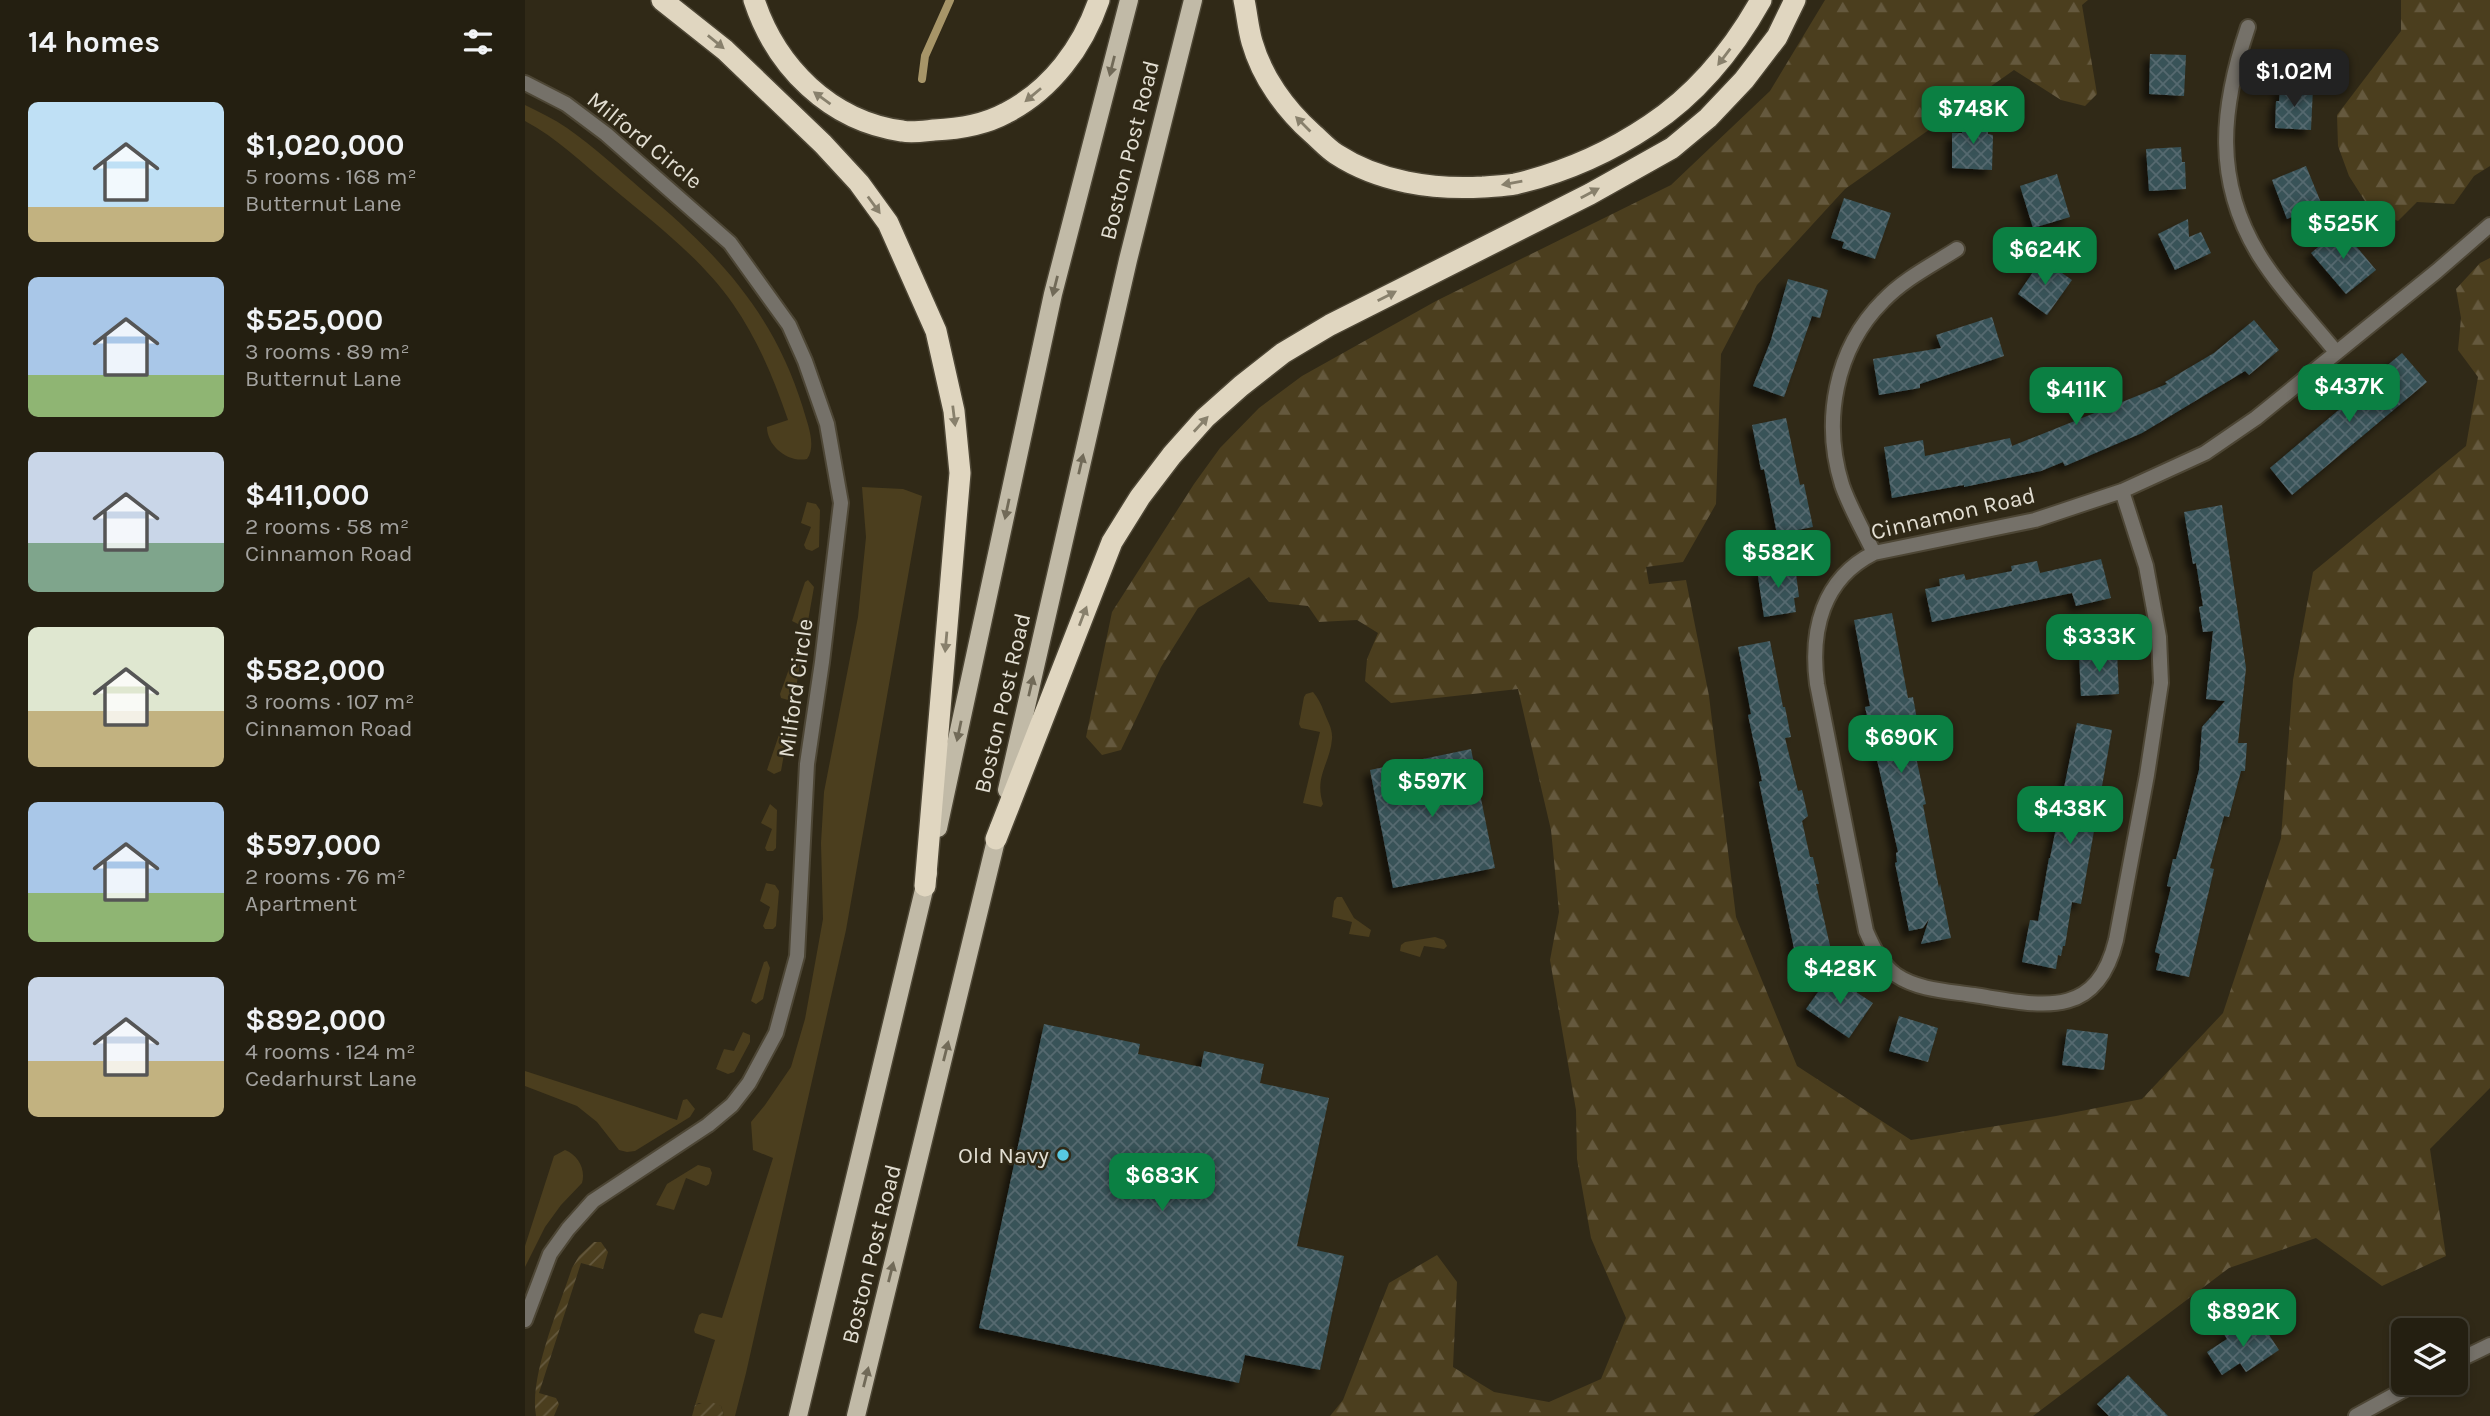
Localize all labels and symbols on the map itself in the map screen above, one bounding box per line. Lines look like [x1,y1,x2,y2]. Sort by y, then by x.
one-way arrow [708,34,725,49]
one-way arrow [1717,48,1731,66]
pin: $1.02M [2237,50,2351,109]
one-way arrow [1106,55,1117,77]
street label: Boston Post Road [1094,58,1165,243]
street label: Milford Circle [582,86,708,195]
pin: $748K [1924,86,2022,146]
one-way arrow [1025,87,1043,102]
one-way arrow [813,91,831,105]
one-way arrow [1295,116,1311,133]
one-way arrow [1501,178,1523,189]
one-way arrow [1580,188,1600,199]
one-way arrow [867,196,881,214]
pin: $525K [2294,202,2392,261]
pin: $624K [1996,228,2094,287]
one-way arrow [1049,275,1060,297]
one-way arrow [1377,291,1397,302]
pin: $437K [2300,364,2398,424]
pin: $411K [2027,368,2125,427]
one-way arrow [949,405,960,427]
one-way arrow [1192,416,1208,433]
one-way arrow [1076,453,1087,475]
street label: Cinnamon Road [1868,481,2038,546]
one-way arrow [1001,498,1012,520]
pin: $582K [1729,530,1827,590]
one-way arrow [1078,605,1089,626]
street label: Boston Post Road [969,610,1036,796]
pin: $333K [2050,614,2148,674]
street label: Milford Circle [772,617,819,759]
one-way arrow [940,631,951,653]
one-way arrow [1026,675,1037,697]
pin: $690K [1852,716,1950,775]
one-way arrow [953,720,964,742]
pin: $597K [1383,760,1481,819]
pin: $438K [2021,786,2119,846]
pin: $428K [1791,946,1889,1006]
one-way arrow [941,1040,952,1062]
place label: Old Navy [958,1142,1049,1169]
marker: Old Navy [1055,1147,1071,1163]
pin: $683K [1113,1154,1211,1213]
street label: Boston Post Road [836,1162,907,1347]
one-way arrow [886,1261,897,1283]
pin: $892K [2194,1290,2292,1349]
one-way arrow [860,1366,871,1388]

